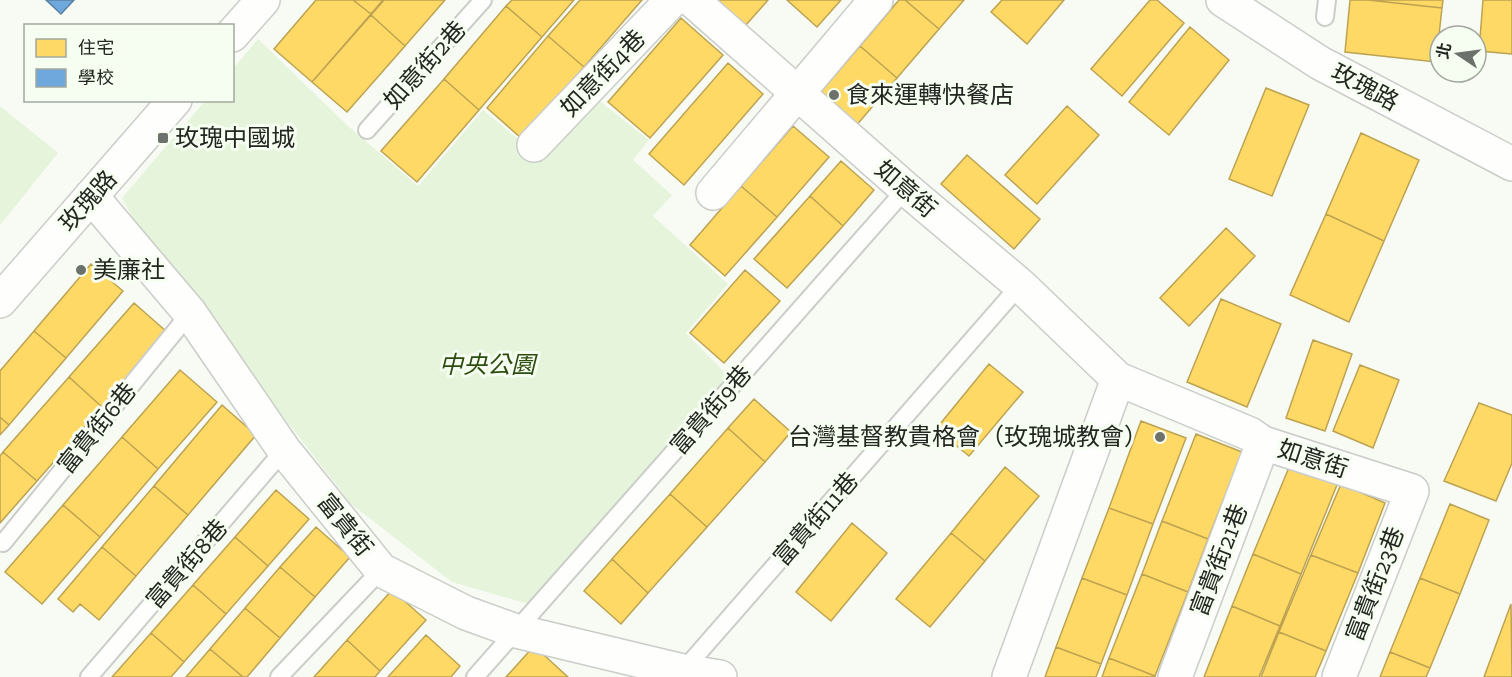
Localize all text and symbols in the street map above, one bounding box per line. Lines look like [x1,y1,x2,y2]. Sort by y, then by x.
street label: 如意街2巷 [378,15,472,115]
street label: 如意街4巷 [554,23,651,122]
legend [24,24,234,102]
north arrow [1428,24,1488,84]
text: 住宅 [78,37,114,59]
text: 北 [1433,41,1455,61]
street label: 玫瑰路 [1327,57,1404,116]
text: 學校 [78,67,114,89]
place label: 食來運轉快餐店 [846,80,1014,109]
marker: 食來運轉快餐店 [827,88,841,102]
place label: 玫瑰中國城 [175,123,295,152]
marker: 玫瑰中國城 [156,131,170,145]
street label: 如意街 [870,154,943,223]
street label: 玫瑰路 [53,164,122,237]
place label: 美廉社 [93,255,165,284]
marker: 美廉社 [74,263,88,277]
park label: 中央公園 [439,350,538,379]
street label: 富貴街9巷 [664,359,757,460]
street label: 富貴街6巷 [51,376,142,479]
place label: 台灣基督教貴格會（玫瑰城教會） [788,422,1148,451]
marker: 台灣基督教貴格會（玫瑰城教會） [1153,430,1167,444]
street label: 如意街 [1274,434,1352,483]
street label: 富貴街11巷 [767,466,864,571]
street label: 富貴街 [311,488,379,562]
street label: 富貴街21巷 [1184,500,1253,620]
street label: 富貴街8巷 [140,513,233,614]
street label: 富貴街23巷 [1339,523,1410,645]

